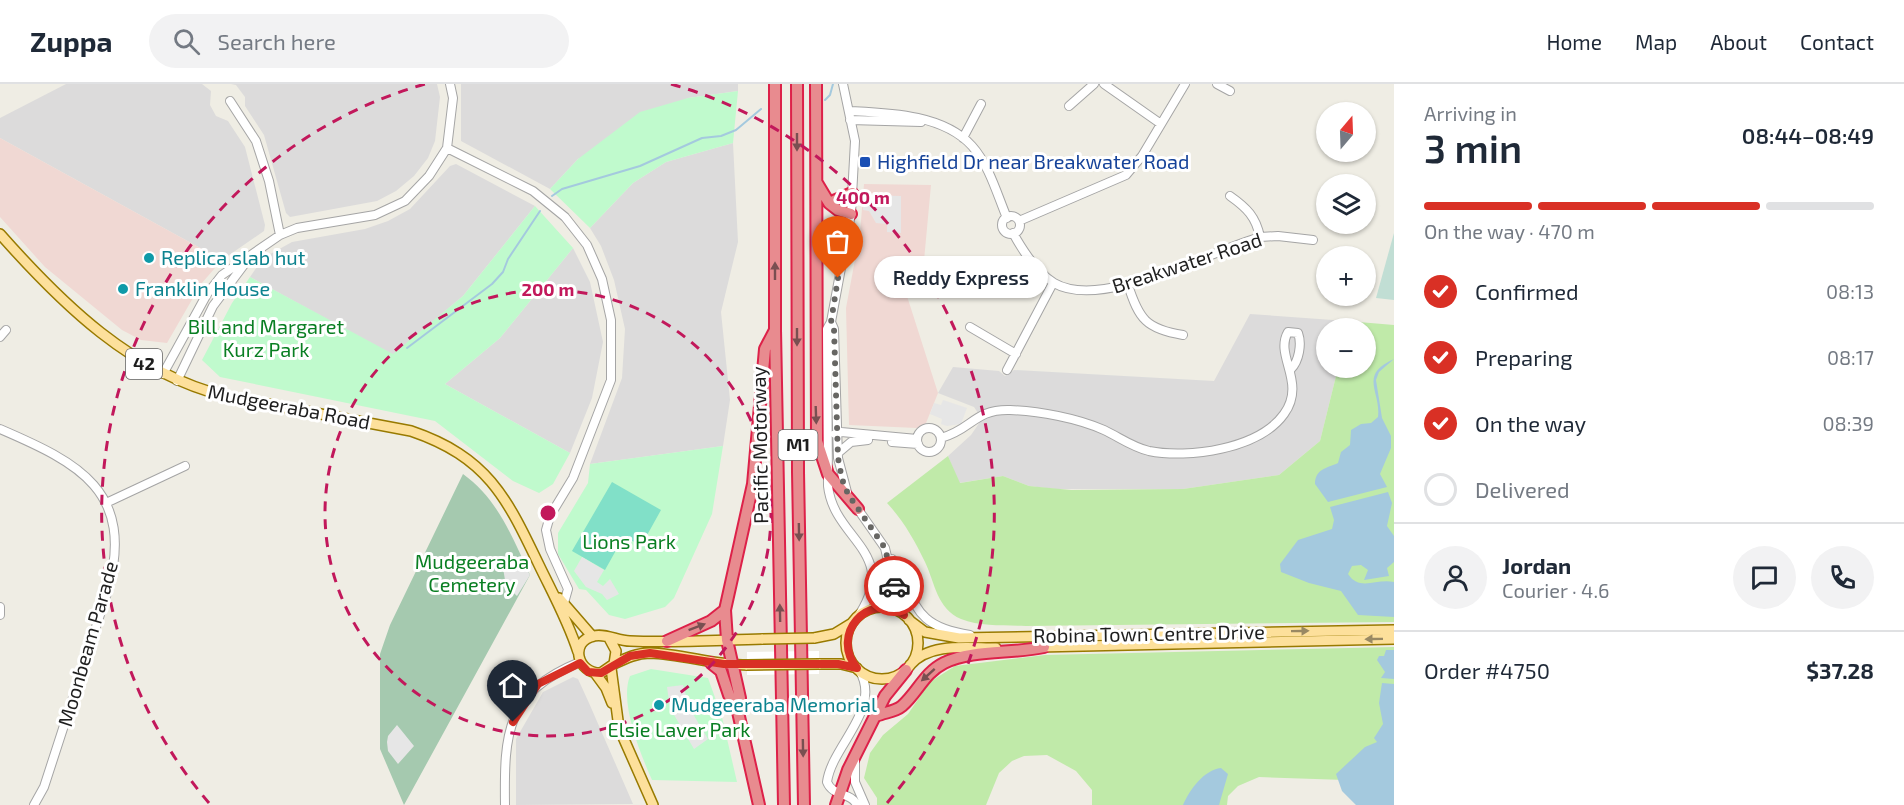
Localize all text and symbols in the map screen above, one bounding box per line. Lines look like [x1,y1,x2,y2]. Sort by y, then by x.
search box [149,14,569,68]
text: Zuppa [30,24,113,58]
icon: search [170,25,203,58]
text: Search here [218,28,336,54]
text: Home [1546,29,1602,54]
text: Map [1635,29,1677,54]
text: About [1710,29,1767,54]
text: Contact [1800,29,1874,54]
text: Arriving in [1424,101,1517,125]
north arrow [1316,102,1376,162]
map controls [1316,102,1376,378]
text: 08:44–08:49 [1742,122,1874,148]
text: 3 min [1424,124,1522,171]
one-way arrow [792,133,802,152]
place label: Highfield Dr near Breakwater Road [877,149,1190,173]
marker: Highfield Dr near Breakwater Road [858,155,872,169]
button: layers [1316,174,1376,234]
text: 400 m [836,186,890,208]
pin [812,216,863,278]
text: On the way · 470 m [1424,219,1595,243]
icon: bag [821,225,854,258]
street label: Breakwater Road [1109,227,1265,298]
place label: Replica slab hut [161,245,306,269]
button: + [1316,246,1376,306]
marker: Replica slab hut [142,251,156,265]
callout: Reddy Express [874,257,1048,299]
one-way arrow [770,262,780,281]
text: Reddy Express [893,265,1029,289]
icon: check [1424,275,1457,308]
place label: Franklin House [135,276,270,300]
text: 200 m [522,278,574,300]
text: Confirmed [1475,278,1579,304]
text: 08:13 [1826,279,1874,303]
marker: Franklin House [116,282,130,296]
park label: Bill and Margaret Kurz Park [188,314,345,361]
button: − [1316,318,1376,378]
one-way arrow [792,328,802,347]
icon: check [1424,341,1457,374]
text: Preparing [1475,344,1573,370]
text: 08:17 [1827,345,1874,369]
road number: 42 [126,349,162,379]
street label: Pacific Motorway [746,366,772,524]
street label: Mudgeeraba Road [206,379,372,434]
one-way arrow [811,406,821,425]
icon: check [1424,407,1457,440]
text: On the way [1475,410,1586,436]
text: 08:39 [1823,411,1874,435]
road number: M1 [778,430,818,460]
text: Delivered [1475,476,1570,502]
centre of rings [538,503,558,523]
one-way arrow [794,523,804,542]
park label: Lions Park [582,529,676,553]
button: person [1424,546,1487,609]
button: chat [1733,546,1796,609]
button: phone [1811,546,1874,609]
park label: Mudgeeraba Cemetery [415,549,529,596]
text: Jordan [1502,552,1571,578]
courier [864,556,924,616]
street label: Moonbeam Parade [52,558,122,729]
icon: car [878,570,911,603]
text: Courier · 4.6 [1502,578,1609,602]
one-way arrow [775,604,785,623]
street label: Robina Town Centre Drive [1033,619,1265,647]
one-way arrow [688,622,706,632]
one-way arrow [1291,626,1310,636]
one-way arrow [1365,634,1384,644]
text: Order #4750 [1424,657,1550,683]
text: $37.28 [1806,657,1874,683]
pin [487,660,538,722]
one-way arrow [921,668,936,682]
icon: home [496,669,529,702]
place label: Mudgeeraba Memorial [671,692,877,716]
marker: Mudgeeraba Memorial [652,698,666,712]
park label: Elsie Laver Park [608,717,750,741]
one-way arrow [799,739,808,758]

